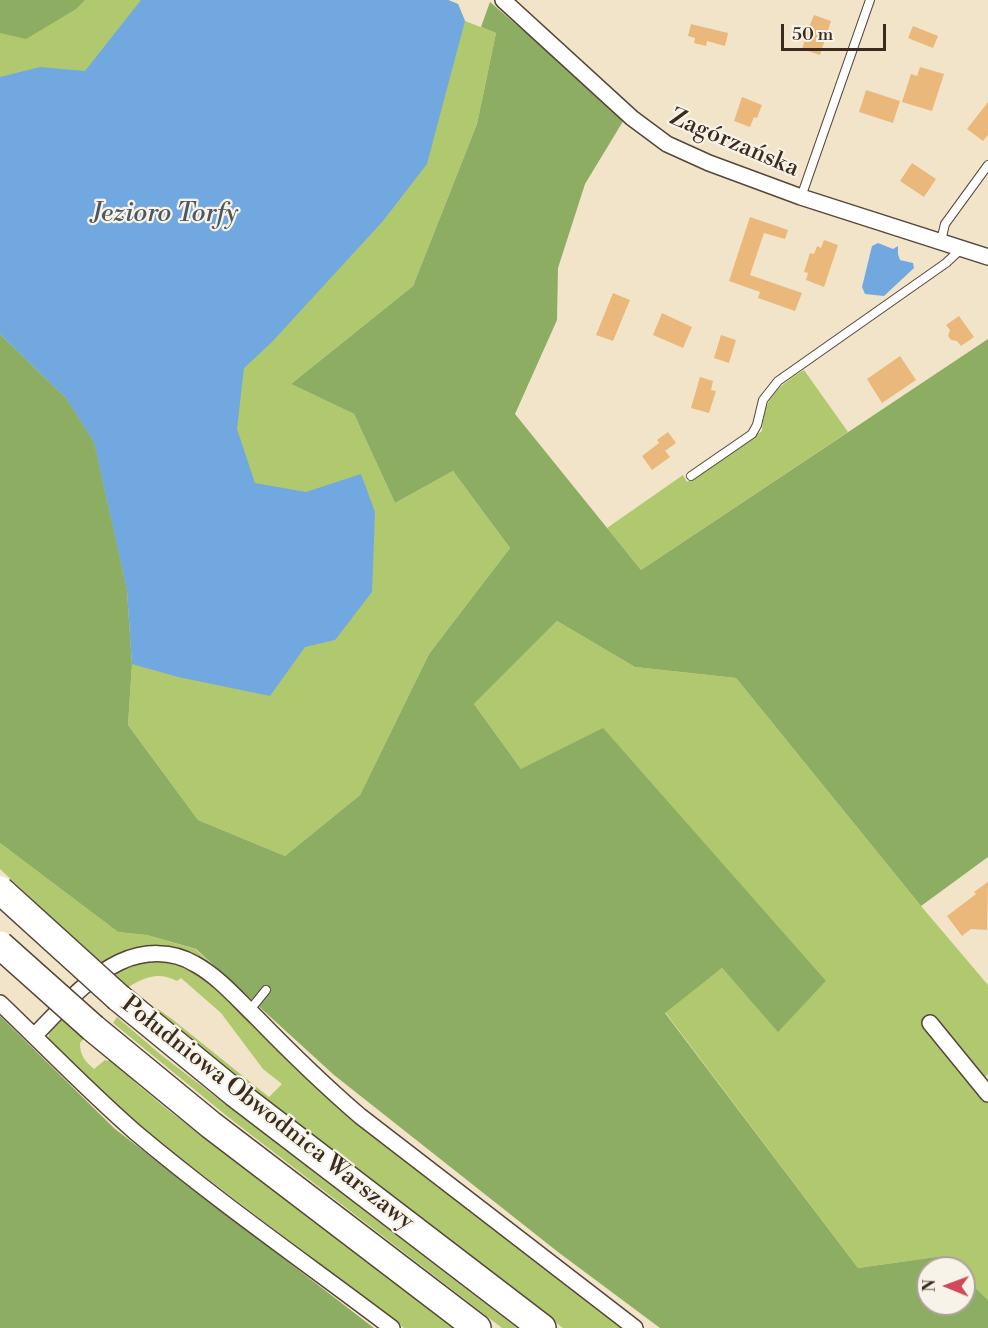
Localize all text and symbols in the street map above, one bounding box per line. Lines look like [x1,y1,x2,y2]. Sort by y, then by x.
scale bar [784,12,889,50]
text: 50 m [792,23,833,46]
street label: Zagórzańska [665,104,803,184]
water label: Jezioro Torfy [92,199,238,231]
street label: Południowa Obwodnica Warszawy [115,991,419,1237]
north arrow [916,1256,976,1316]
text: N [920,1279,940,1292]

